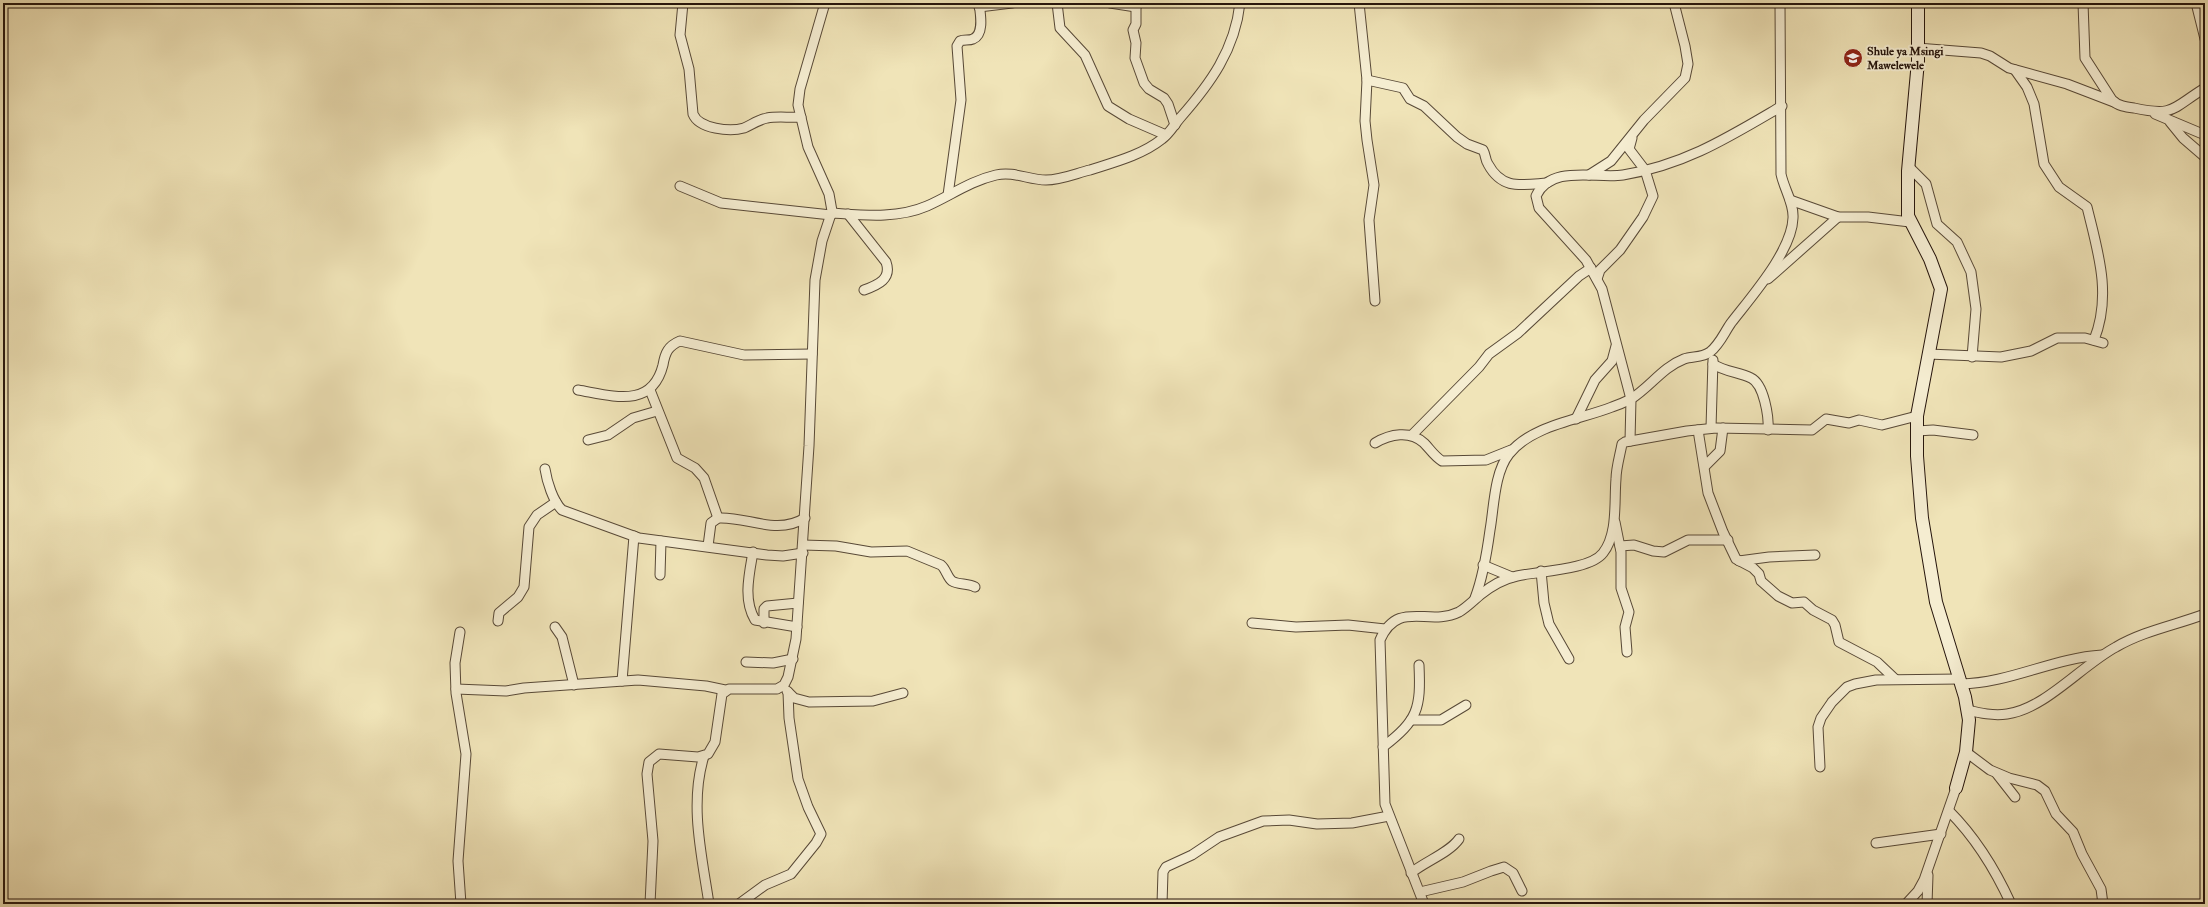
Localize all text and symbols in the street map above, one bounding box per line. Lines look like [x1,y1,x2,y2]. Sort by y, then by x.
place label: Shule ya Msingi Mawelewele [1866,44,1944,73]
school or university icon: Shule ya Msingi Mawelewele [1842,47,1864,69]

